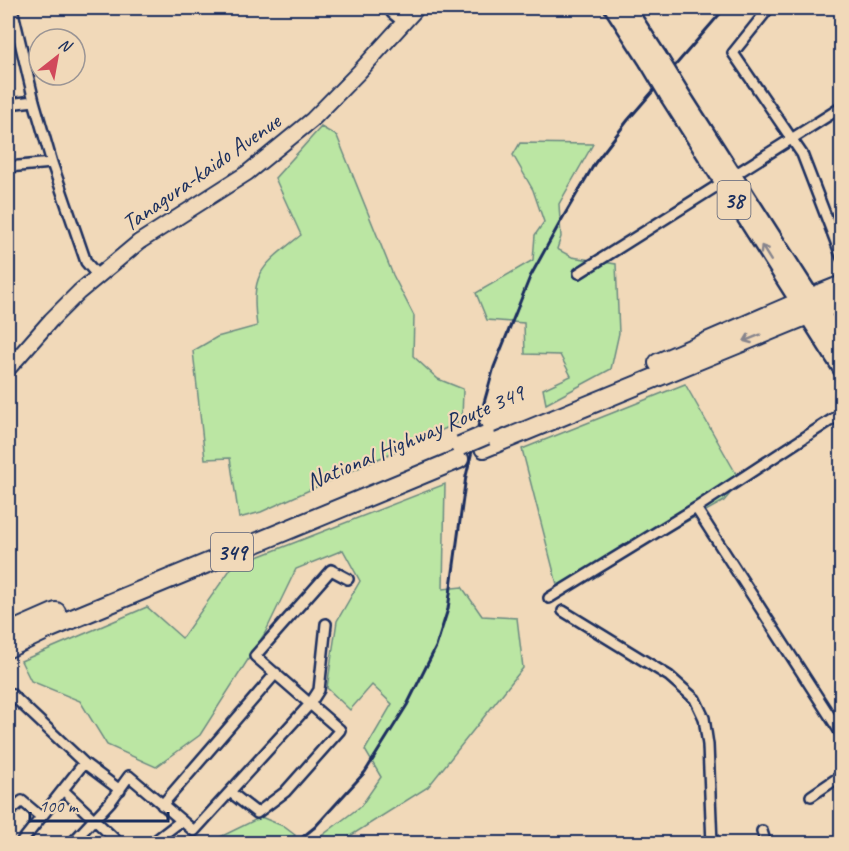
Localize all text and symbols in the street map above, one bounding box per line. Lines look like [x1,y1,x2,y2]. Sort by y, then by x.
north arrow [27,27,87,87]
text: N [55,34,76,58]
street label: Tanagura-kaido Avenue [116,105,288,238]
road number: 38 [718,181,750,219]
one-way arrow [760,245,772,262]
one-way arrow [743,333,762,344]
street label: National Highway Route 349 [301,377,531,497]
road number: 349 [211,533,253,571]
scale bar [30,785,168,823]
text: 100 m [39,795,80,817]

